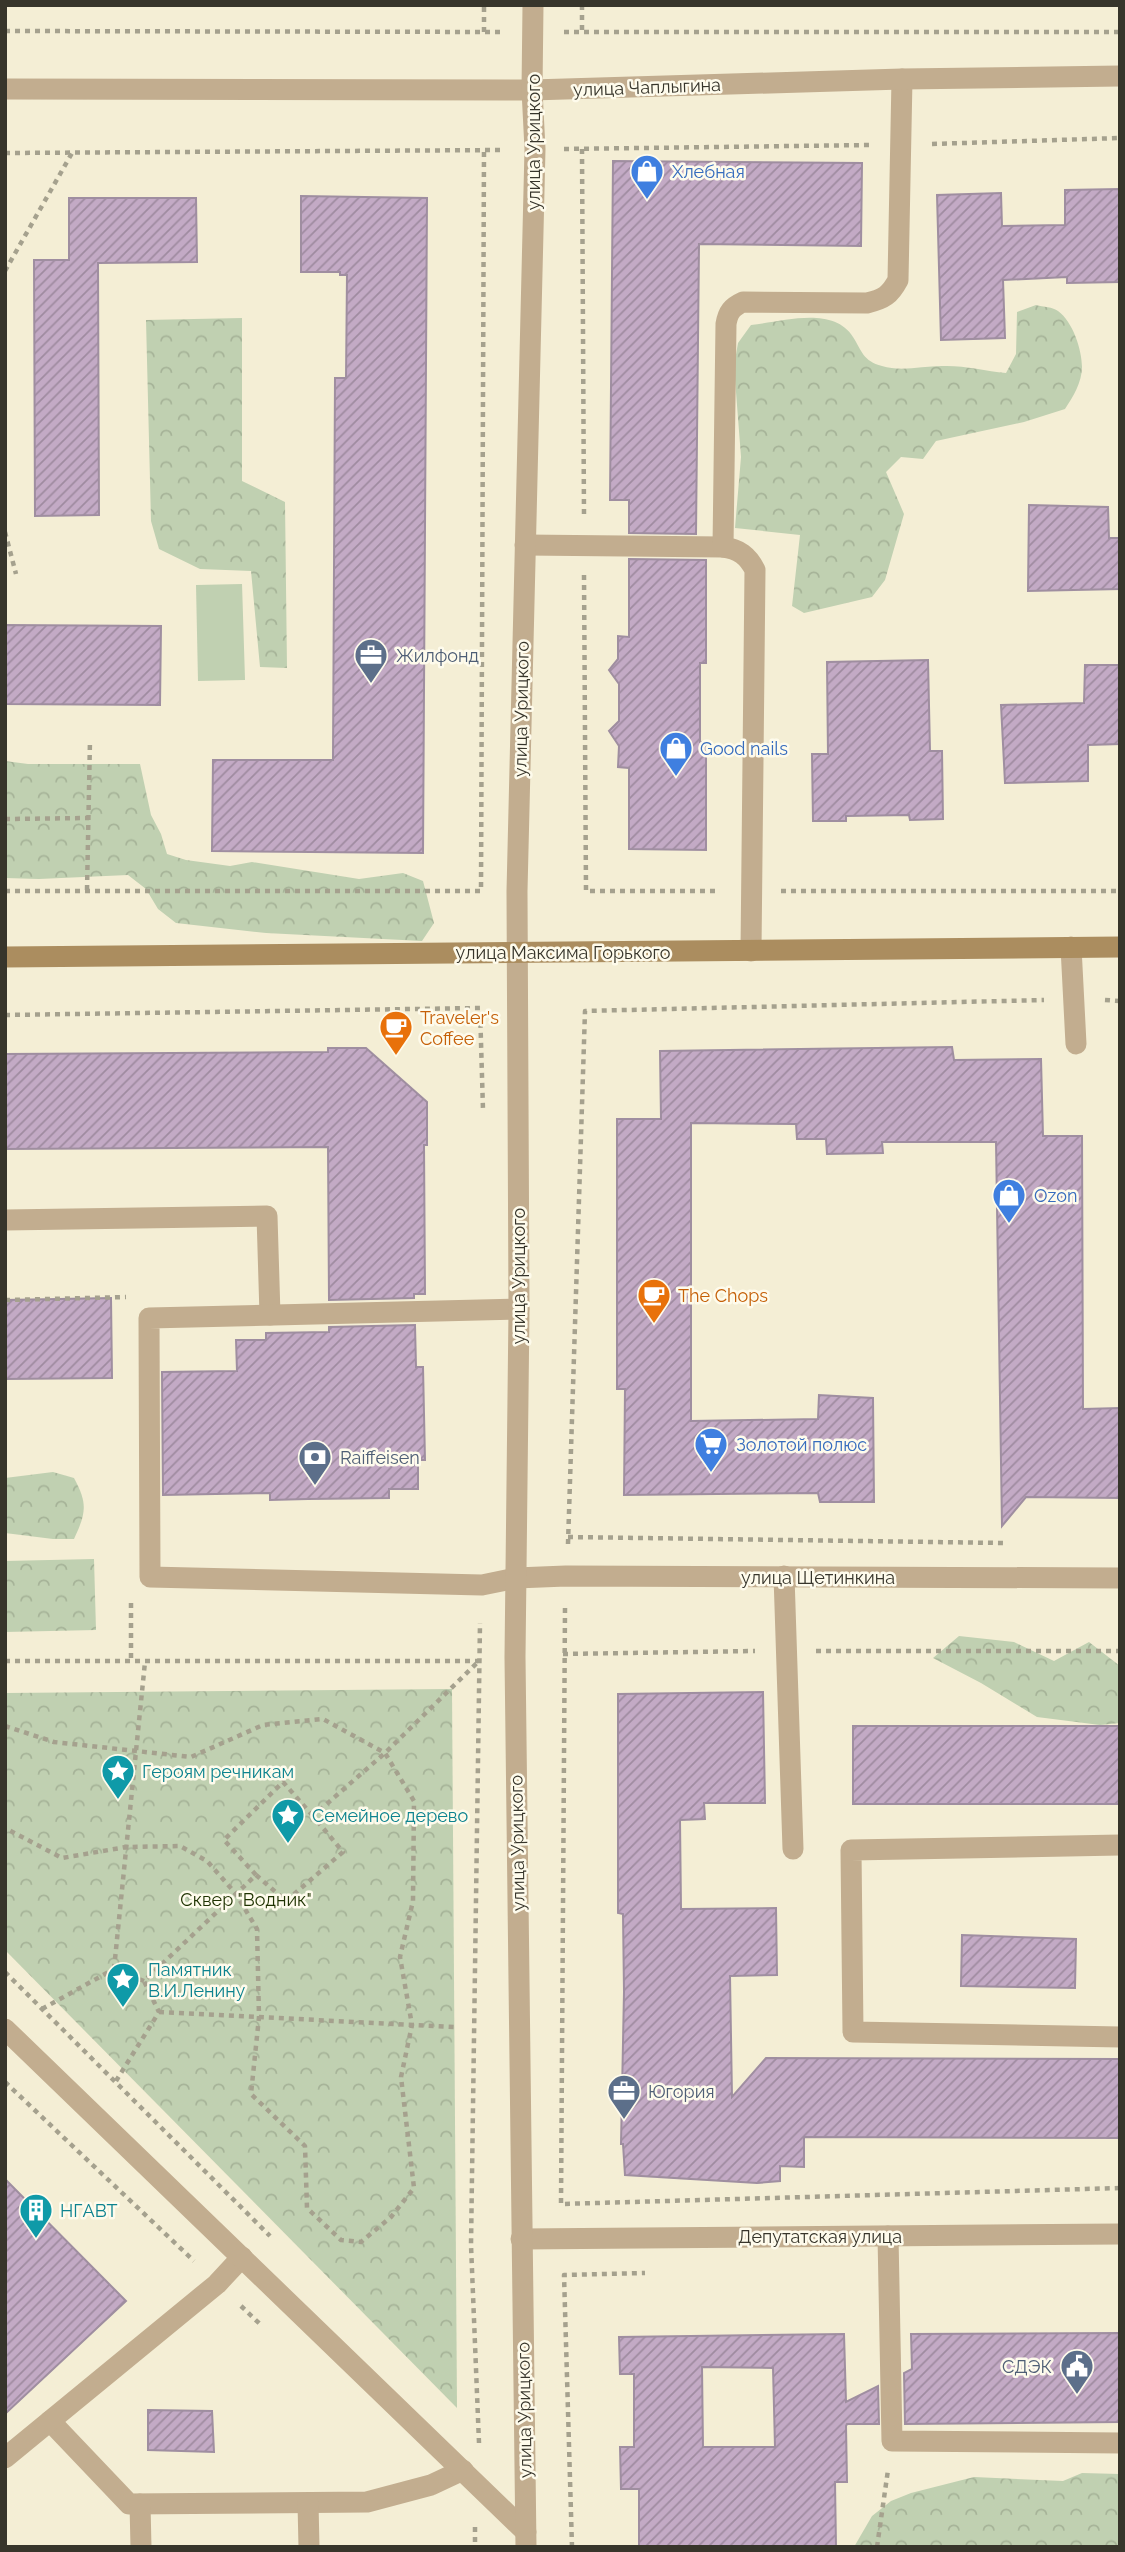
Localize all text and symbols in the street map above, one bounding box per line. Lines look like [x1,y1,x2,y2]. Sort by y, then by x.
street label: улица Урицкого [523,74,544,210]
street label: улица Чаплыгина [573,74,721,100]
shop icon: Хлебная [628,152,666,201]
place label: Хлебная [672,161,745,182]
office icon: Жилфонд [352,636,390,685]
street label: улица Урицкого [509,640,533,777]
place label: Жилфонд [396,645,479,666]
shop icon: Good nails [657,729,695,778]
place label: Good nails [700,738,788,759]
street label: улица Максима Горького [456,942,671,963]
place label: Traveler's Coffee [420,1007,499,1049]
cafe icon: Traveler's Coffee [377,1008,415,1057]
shop icon: Ozon [990,1176,1028,1225]
place label: Ozon [1034,1185,1077,1206]
street label: улица Урицкого [508,1208,529,1344]
cafe icon: The Chops [635,1276,673,1325]
place label: The Chops [678,1285,768,1306]
supermarket icon: Золотой полюс [692,1425,730,1474]
place label: Золотой полюс [736,1434,867,1455]
bank icon: Raiffeisen [296,1438,334,1487]
place label: Raiffeisen [340,1447,420,1468]
street label: улица Щетинкина [741,1567,895,1588]
place icon: Героям речникам [99,1752,137,1801]
place label: Героям речникам [142,1761,294,1782]
street label: улица Урицкого [505,1774,529,1911]
place icon: Семейное дерево [269,1796,307,1845]
place label: Семейное дерево [312,1805,468,1826]
park label: Сквер "Водник" [180,1889,312,1910]
place label: Памятник В.И.Ленину [148,1959,246,2001]
place icon: Памятник В.И.Ленину [104,1960,142,2009]
office icon: Югория [605,2072,643,2121]
place label: Югория [648,2081,715,2102]
building icon: НГАВТ [17,2191,55,2240]
place label: НГАВТ [60,2200,118,2221]
street label: Депутатская улица [738,2226,902,2247]
street label: улица Урицкого [512,2341,536,2478]
public building icon: СДЭК [1058,2347,1096,2396]
place label: СДЭК [1002,2356,1052,2377]

